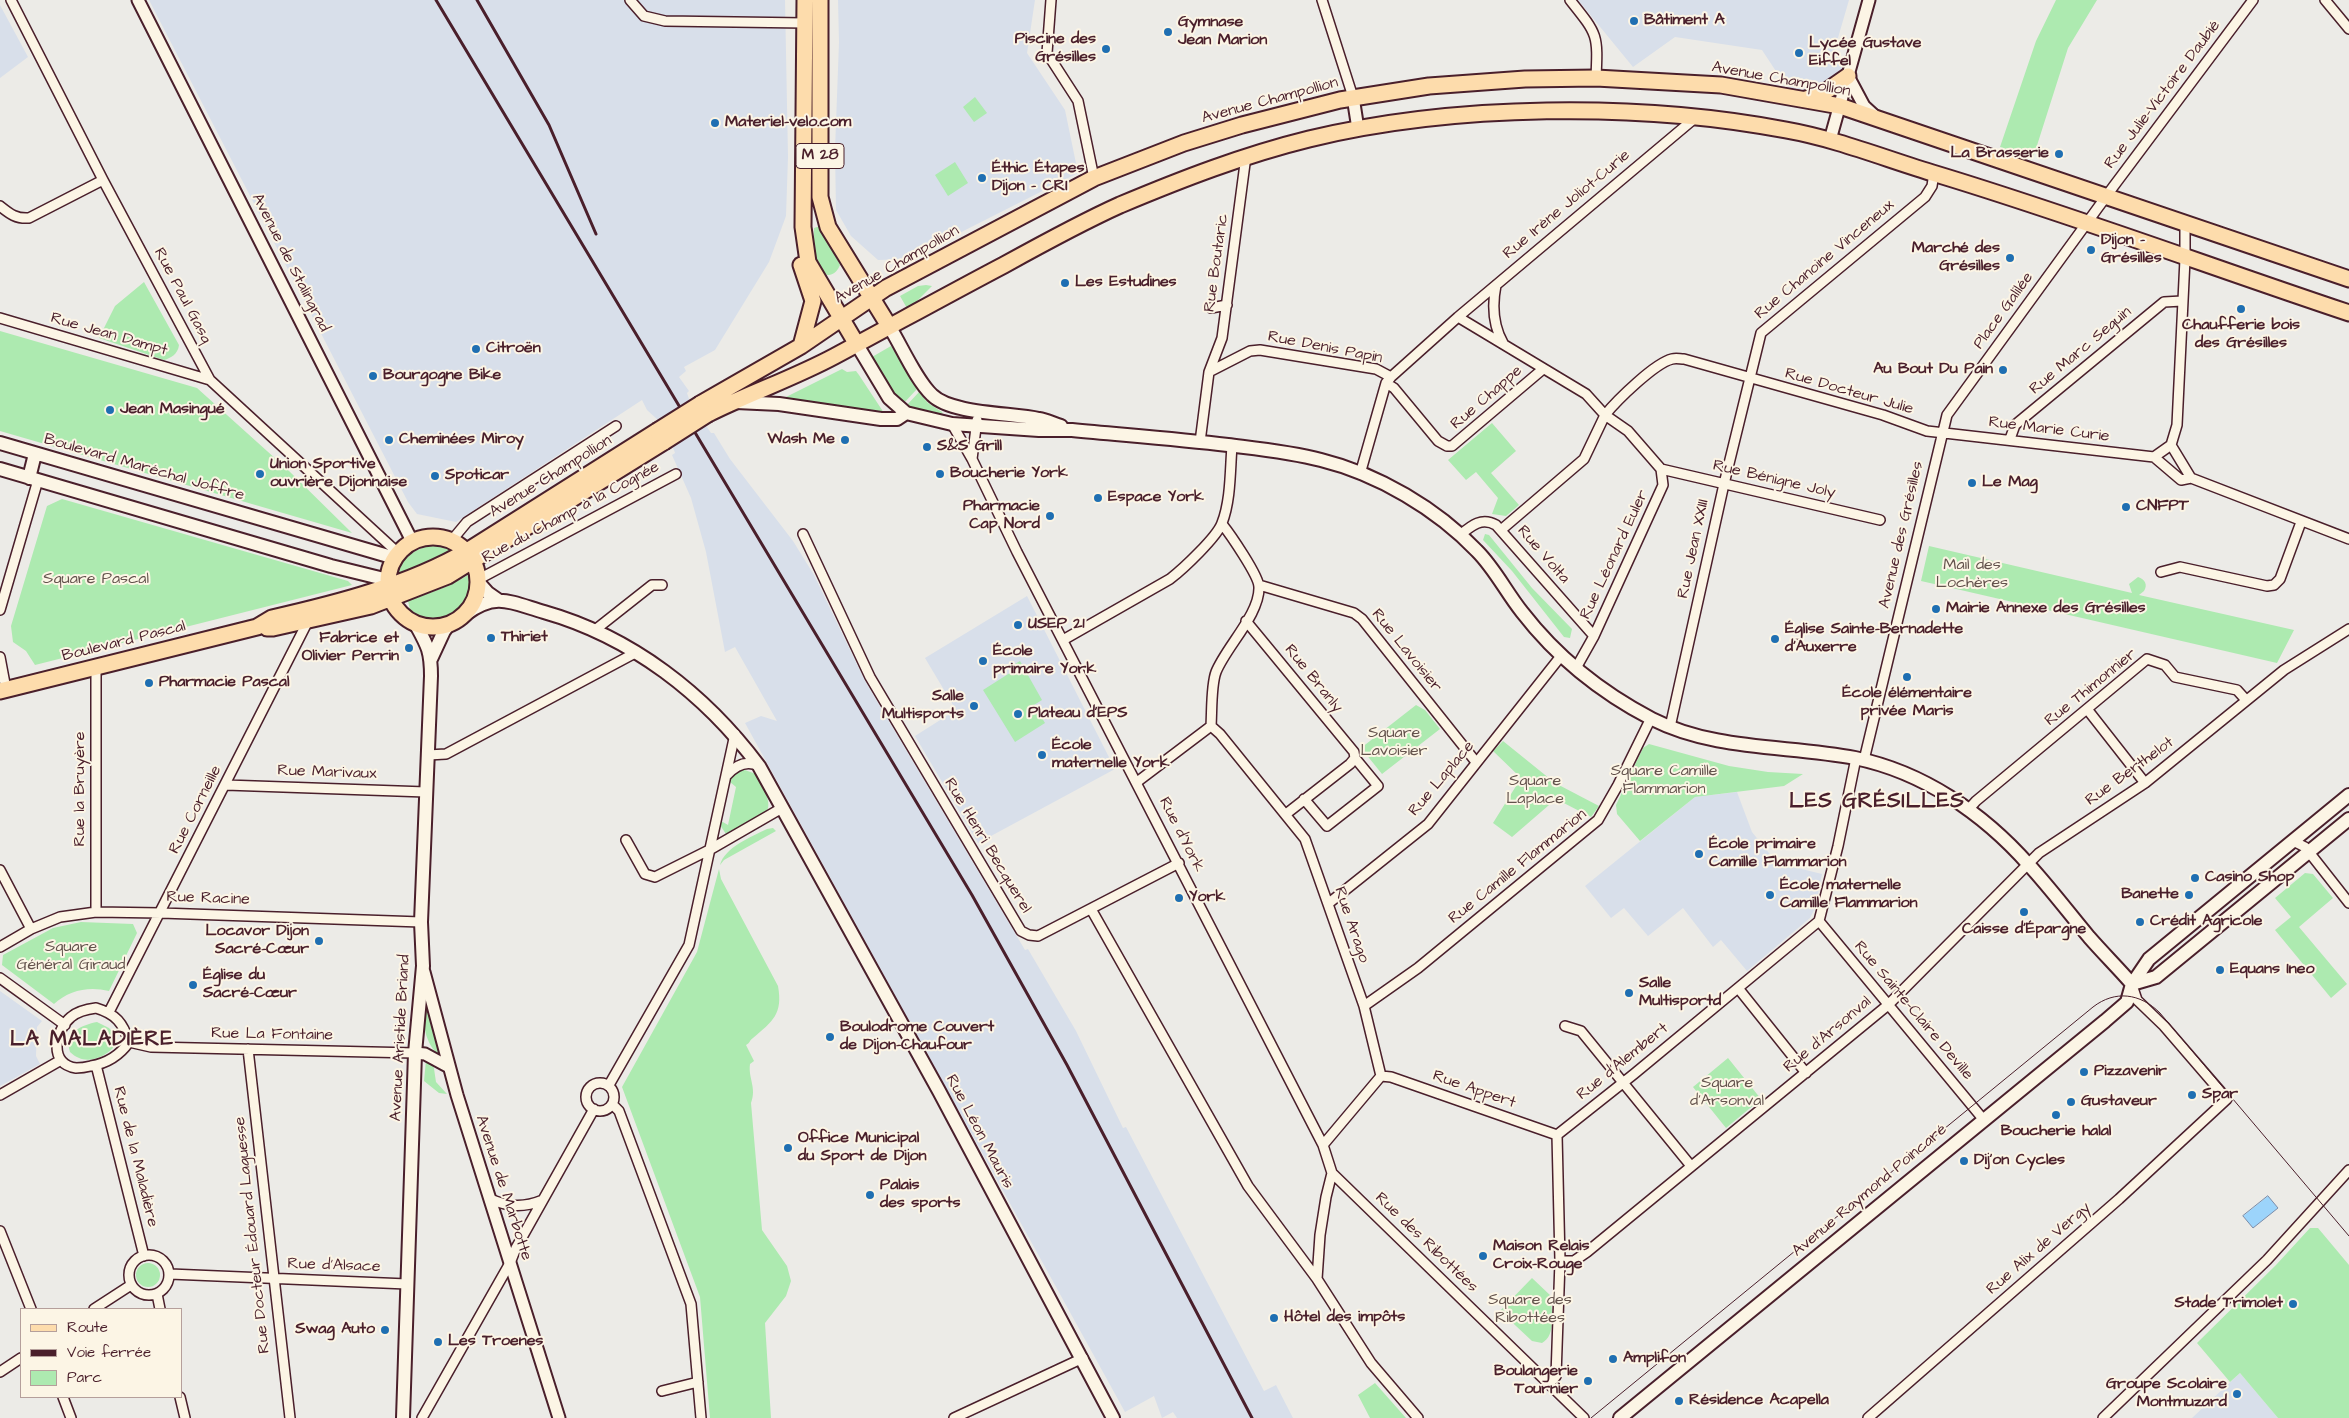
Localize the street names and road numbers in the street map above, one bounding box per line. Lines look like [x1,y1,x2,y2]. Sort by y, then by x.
street label: Rue Julie-Victoire Daubié [2101,17,2225,173]
street label: Avenue Champollion [1710,58,1852,102]
street label: Avenue Champollion [1200,74,1340,128]
road number: M 28 [796,144,844,168]
street label: Rue Irène Joliot-Curie [1500,146,1634,264]
street label: Avenue de Stalingrad [247,191,333,335]
street label: Rue Chanoine Vinceneux [1751,196,1899,324]
street label: Rue Boutaric [1201,213,1233,313]
street label: Avenue Champollion [831,222,963,308]
street label: Rue Paul Gasq [149,245,215,347]
street label: Place Galilée [1970,269,2038,353]
street label: Rue Marc Seguin [2026,303,2136,399]
street label: Rue Jean Dampt [48,309,170,361]
street label: Rue Denis Papin [1266,327,1384,369]
street label: Rue Chappe [1447,362,1527,434]
street label: Rue Docteur Julie [1783,364,1915,420]
street label: Rue Marie Curie [1987,413,2111,447]
street label: Boulevard Maréchal Joffre [42,430,246,506]
street label: Avenue Champollion [486,432,616,522]
street label: Rue Bénigne Joly [1711,457,1837,503]
street label: Rue du Champ à la Cognée [479,458,663,568]
street label: Avenue des Grésilles [1876,460,1928,610]
street label: Rue Léonard Euler [1577,487,1653,623]
street label: Rue Jean XXIII [1674,498,1714,600]
street label: Rue Volta [1513,522,1573,588]
street label: Rue Lavoisier [1367,606,1445,696]
street label: Boulevard Pascal [60,617,188,667]
street label: Rue Branly [1280,641,1346,717]
street label: Rue Thimonnier [2041,645,2141,731]
street label: Rue la Bruyère [71,732,91,846]
street label: Rue Berthelot [2082,734,2178,810]
street label: Rue Laplace [1405,738,1479,820]
street label: Rue Marivaux [277,762,377,784]
street label: Rue Corneille [166,763,226,857]
street label: Rue Henri Becquerel [939,775,1035,917]
street label: Rue d'York [1154,794,1208,876]
street label: Rue Camille Flammarion [1445,805,1591,929]
street label: Rue Arago [1329,884,1373,966]
street label: Rue Racine [166,888,250,910]
street label: Rue Sainte-Claire Deville [1849,938,1977,1084]
street label: Avenue Aristide Briand [387,954,415,1122]
street label: Rue d'Arsonval [1780,993,1876,1077]
street label: Rue d'Alembert [1573,1019,1673,1105]
street label: Rue La Fontaine [211,1024,333,1046]
street label: Rue Appert [1430,1067,1518,1113]
street label: Rue Léon Mauris [941,1072,1017,1192]
street label: Rue de la Maladière [108,1085,162,1229]
street label: Avenue de Marbotte [470,1113,536,1263]
street label: Rue Docteur Édouard Laguesse [231,1116,275,1354]
street label: Avenue Raymond Poincaré [1789,1121,1951,1261]
street label: Rue des Ribottées [1370,1189,1482,1297]
street label: Rue Alix de Vergy [1983,1199,2095,1299]
street label: Rue d'Alsace [287,1255,381,1277]

